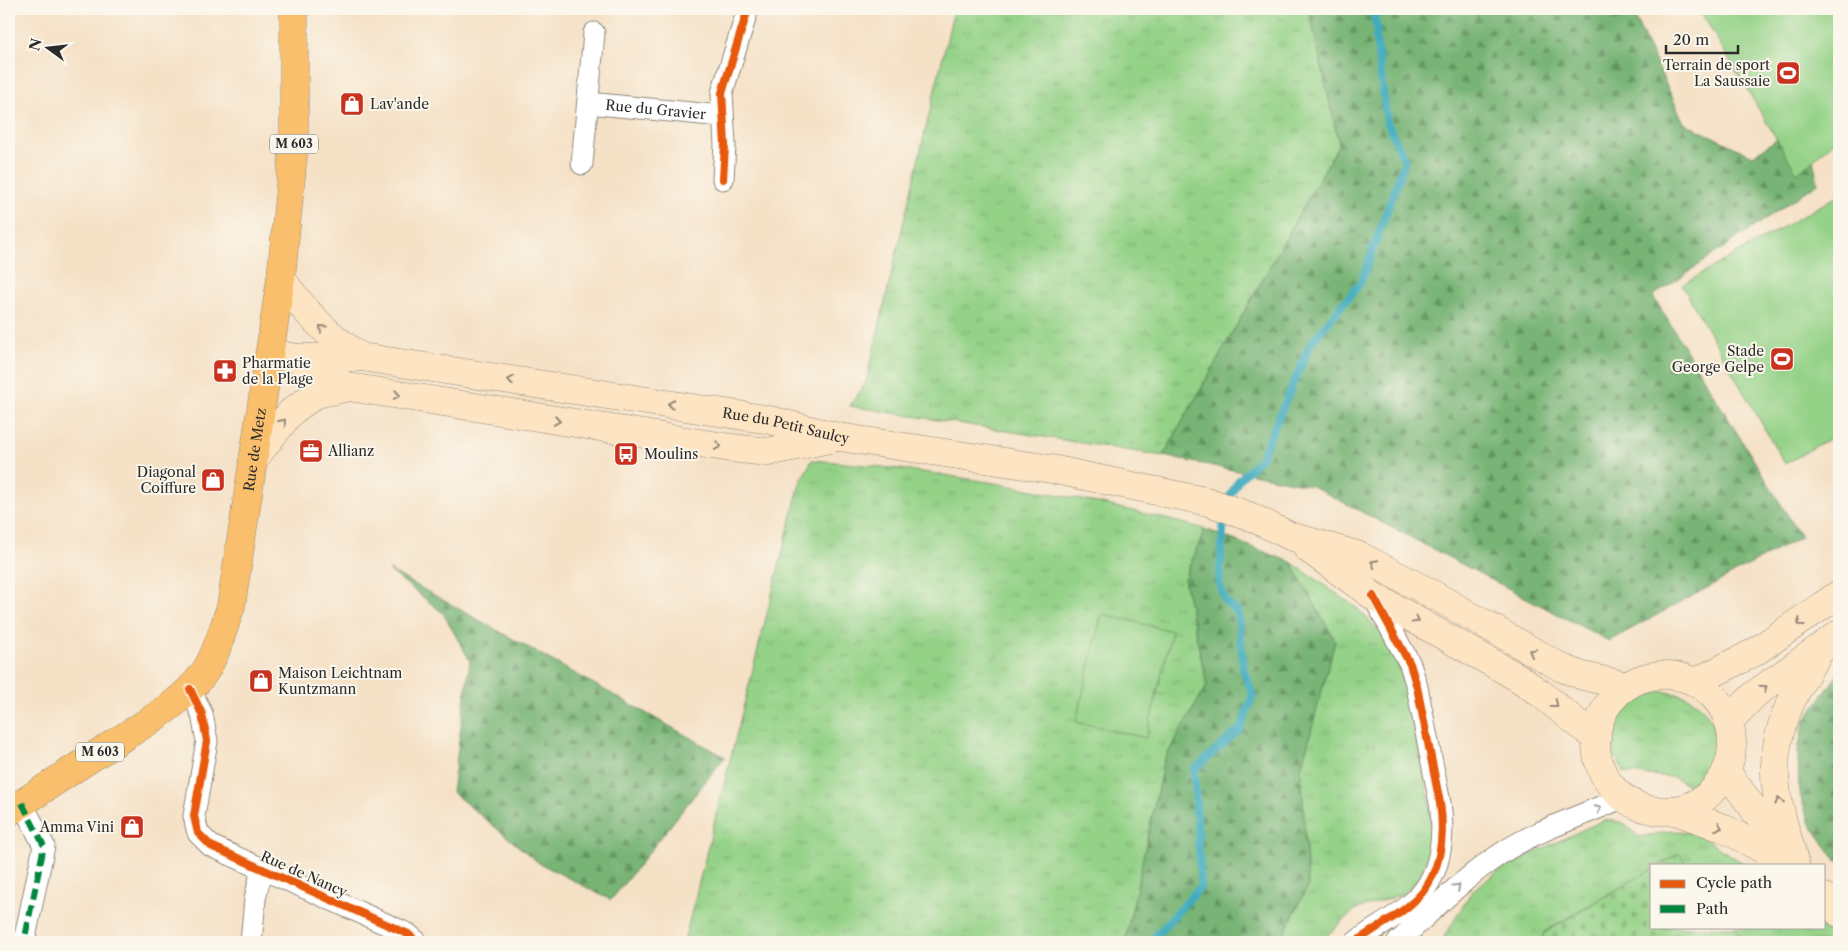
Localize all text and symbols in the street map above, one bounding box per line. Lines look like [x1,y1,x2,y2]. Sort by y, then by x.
north arrow [22,22,72,72]
scale bar [1666,22,1738,54]
text: 20 m [1673,30,1709,49]
text: N [25,36,46,53]
place label: Terrain de sport La Saussaie [1663,56,1770,90]
sports icon: Terrain de sport La Saussaie [1775,60,1801,86]
shop icon: Lav'ande [339,91,365,117]
place label: Lav'ande [370,95,429,113]
street label: Rue du Gravier [605,96,707,123]
road number: M 603 [270,134,318,154]
one-way arrow [318,325,327,334]
place label: Stade George Gelpe [1672,342,1764,376]
sports icon: Stade George Gelpe [1769,346,1795,372]
place label: Pharmatie de la Plage [242,354,313,388]
pharmacy icon: Pharmatie de la Plage [212,358,238,384]
one-way arrow [507,375,515,385]
one-way arrow [393,389,401,399]
one-way arrow [667,400,676,410]
street label: Rue du Petit Saulcy [721,404,851,447]
street label: Rue de Metz [240,407,270,493]
one-way arrow [553,416,562,426]
one-way arrow [278,418,287,427]
office icon: Allianz [298,438,324,464]
one-way arrow [714,440,722,451]
bus stop icon: Moulins [613,441,639,467]
place label: Allianz [327,442,374,460]
place label: Moulins [644,445,698,463]
place label: Diagonal Coiffure [137,463,196,497]
shop icon: Diagonal Coiffure [200,467,226,493]
one-way arrow [1370,559,1379,569]
one-way arrow [1410,613,1419,623]
one-way arrow [1797,617,1806,625]
one-way arrow [1529,648,1538,658]
place label: Maison Leichtnam Kuntzmann [278,664,402,698]
shop icon: Maison Leichtnam Kuntzmann [248,668,274,694]
one-way arrow [1758,685,1768,694]
one-way arrow [1549,698,1558,707]
road number: M 603 [76,742,124,762]
one-way arrow [1774,796,1785,805]
one-way arrow [1593,805,1602,815]
shop icon: Amma Vini [119,814,145,840]
place label: Amma Vini [39,818,114,836]
one-way arrow [1714,821,1723,831]
street label: Rue de Nancy [258,847,350,901]
legend [1650,864,1826,928]
text: Cycle path [1696,873,1773,892]
one-way arrow [1452,884,1461,893]
text: Path [1696,899,1729,918]

